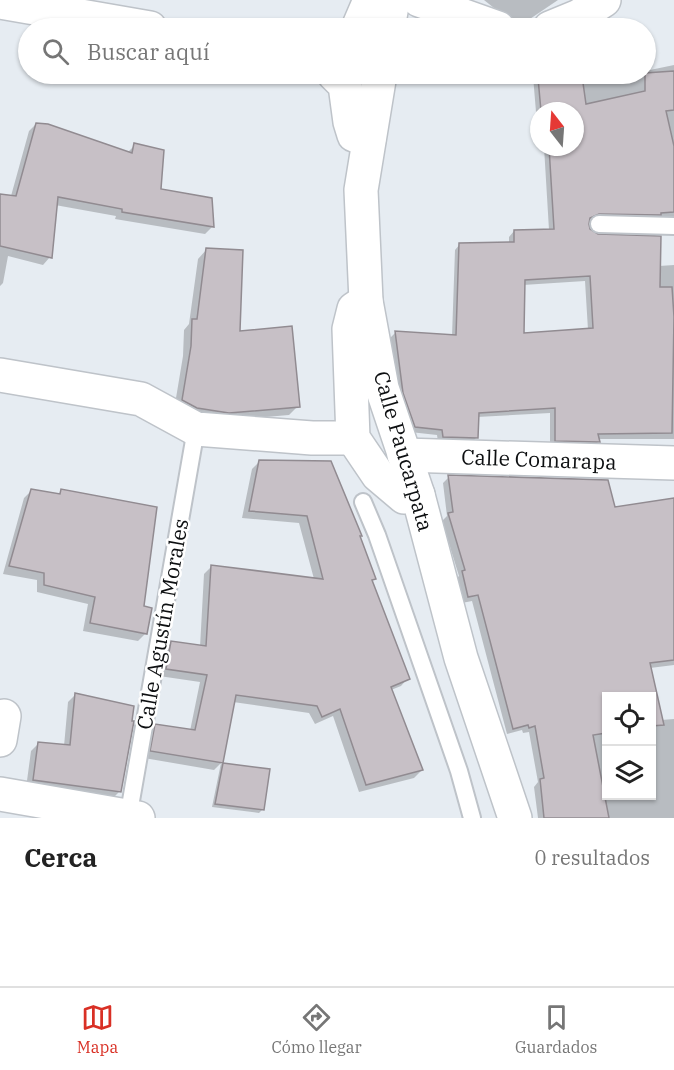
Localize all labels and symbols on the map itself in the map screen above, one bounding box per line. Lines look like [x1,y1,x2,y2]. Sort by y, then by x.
north arrow [530,102,584,156]
street label: Calle Paucarpata [368,368,440,534]
street label: Calle Comarapa [461,442,617,476]
street label: Calle Agustín Morales [130,516,194,732]

